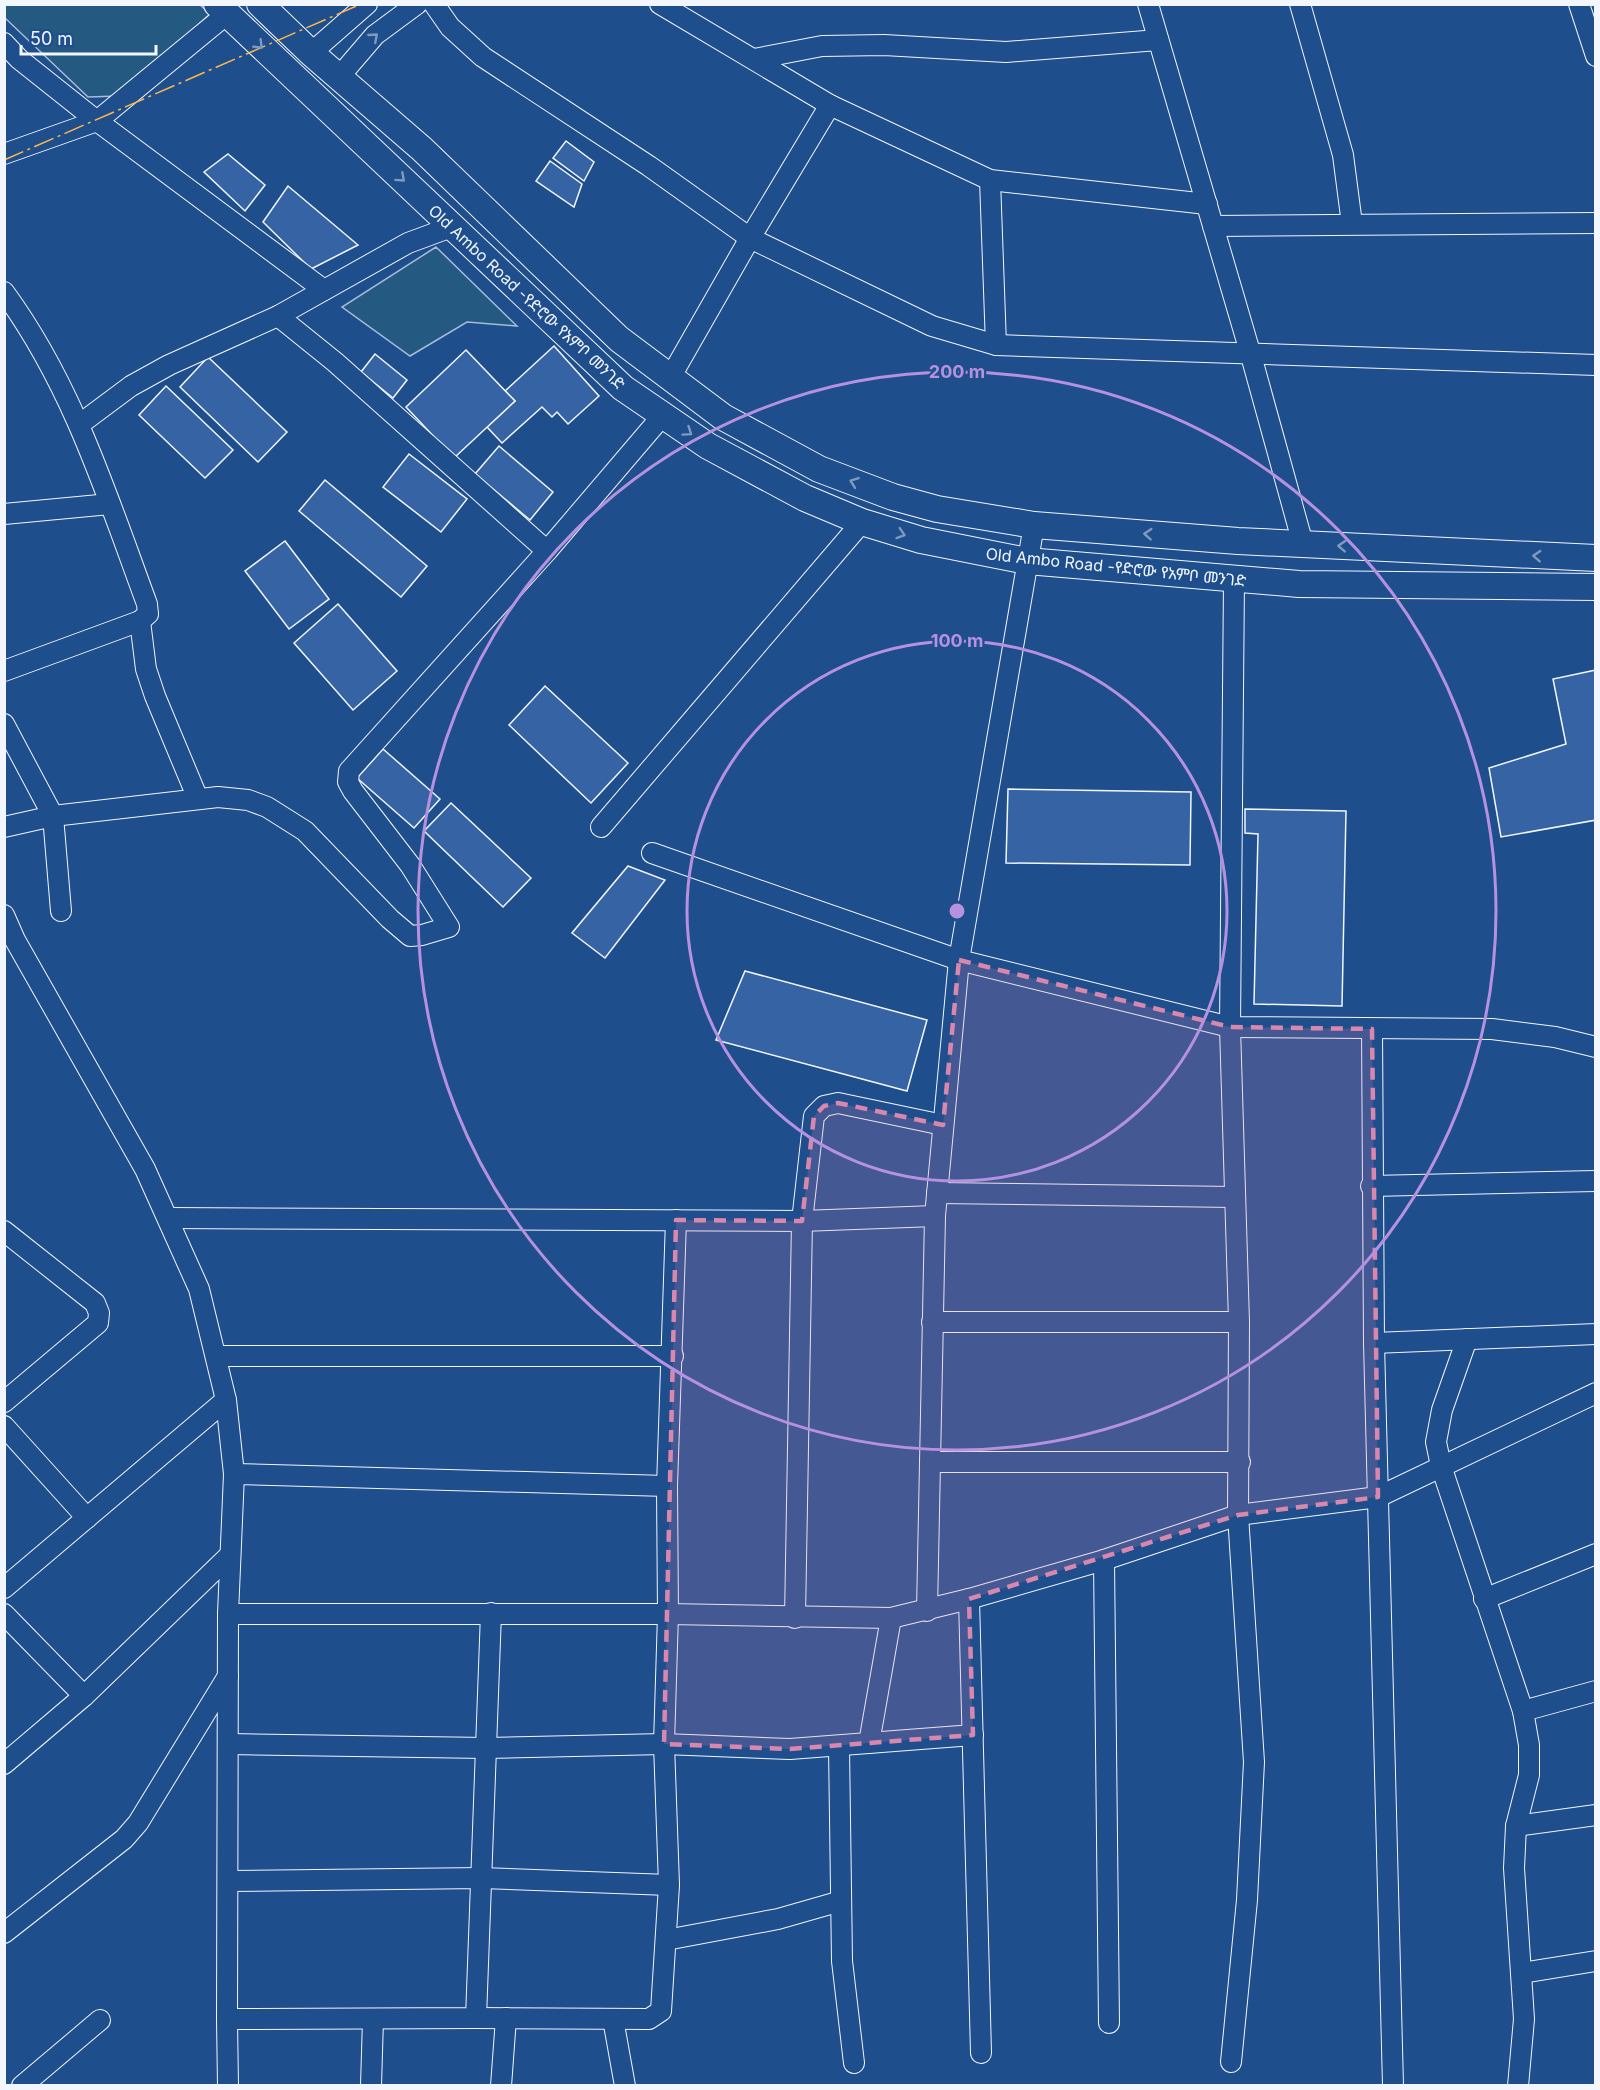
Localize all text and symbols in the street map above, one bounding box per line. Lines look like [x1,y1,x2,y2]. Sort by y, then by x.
scale bar [21,18,156,56]
text: 50 m [30,28,73,49]
one-way arrow [368,33,378,44]
one-way arrow [251,38,262,49]
one-way arrow [394,171,405,182]
street label: Old Ambo Road -የድሮው የአምቦ መንገድ [424,200,630,394]
text: 200 m [929,361,985,382]
one-way arrow [681,425,692,436]
one-way arrow [849,477,860,490]
one-way arrow [895,527,906,539]
one-way arrow [1143,527,1152,540]
one-way arrow [1338,540,1347,553]
street label: Old Ambo Road -የድሮው የአምቦ መንገድ [985,543,1248,591]
one-way arrow [1533,549,1542,562]
text: 100 m [931,630,983,651]
centre of rings [947,901,967,921]

